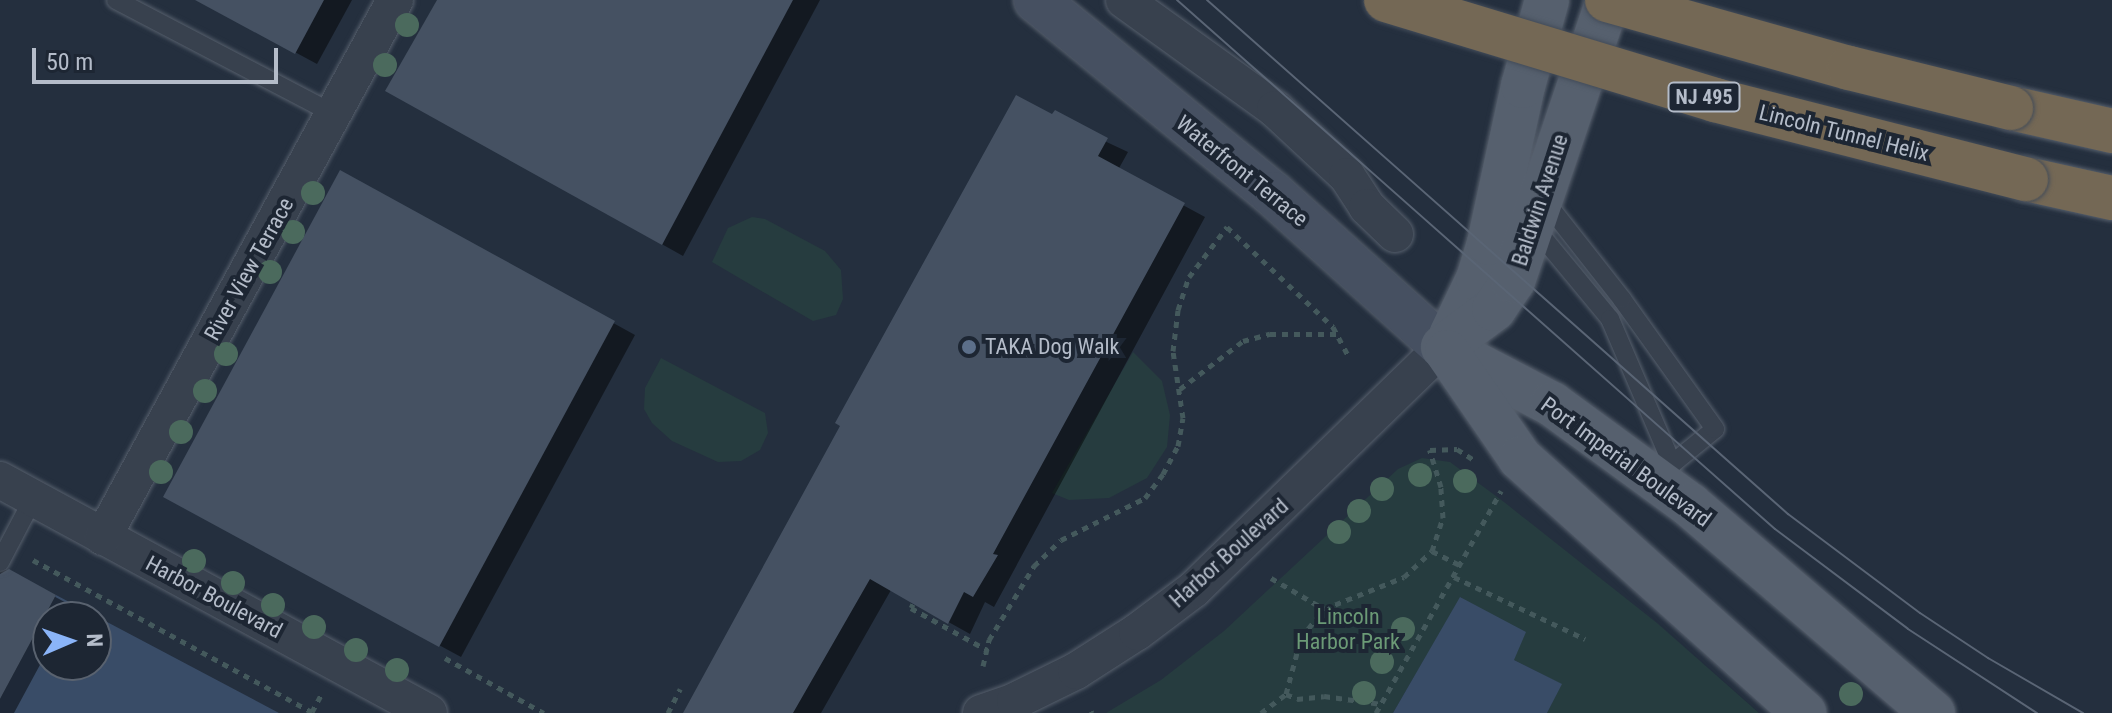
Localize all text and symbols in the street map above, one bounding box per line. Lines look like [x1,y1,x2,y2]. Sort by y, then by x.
scale bar [36,32,282,82]
text: 50 m [46,48,93,76]
road number: NJ 495 [1666,81,1742,113]
street label: Lincoln Tunnel Helix [1756,99,1932,167]
street label: Waterfront Terrace [1171,110,1313,232]
street label: Baldwin Avenue [1506,131,1574,269]
street label: River View Terrace [199,193,299,345]
place label: TAKA Dog Walk [985,334,1119,360]
marker: TAKA Dog Walk [960,338,978,356]
street label: Port Imperial Boulevard [1536,391,1716,533]
street label: Harbor Boulevard [1164,493,1294,613]
street label: Harbor Boulevard [141,550,287,644]
north arrow [32,601,112,681]
park label: Lincoln Harbor Park [1296,603,1400,654]
text: N [82,633,107,647]

